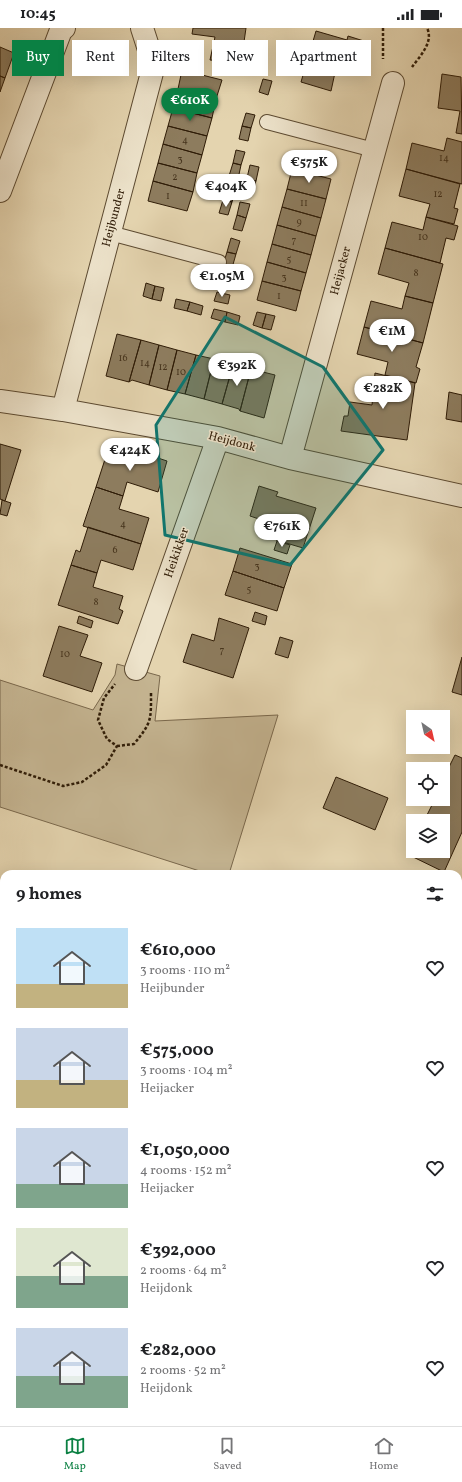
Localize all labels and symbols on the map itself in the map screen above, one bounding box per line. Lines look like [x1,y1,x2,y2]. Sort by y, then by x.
pin: €610K [162,88,218,122]
house number: 4 [182,133,188,147]
pin: €575K [281,150,337,184]
house number: 14 [439,151,449,165]
house number: 3 [177,152,183,166]
house number: 2 [172,170,178,184]
pin: €404K [198,174,254,208]
street label: Heijbunder [99,187,129,249]
house number: 12 [433,187,443,201]
house number: 1 [166,189,170,203]
house number: 11 [300,196,308,210]
house number: 9 [296,215,302,229]
house number: 10 [418,230,428,244]
house number: 7 [292,233,297,247]
street label: Heijacker [327,245,355,297]
house number: 5 [287,252,292,266]
pin: €1.05M [189,264,255,298]
house number: 8 [413,266,419,280]
house number: 3 [281,270,287,284]
house number: 1 [277,289,281,303]
pin: €1M [373,319,411,353]
house number: 16 [119,351,127,365]
pin: €392K [209,353,265,387]
house number: 14 [140,356,150,370]
house number: 12 [158,360,168,374]
house number: 10 [176,365,186,379]
pin: €282K [355,376,411,410]
street label: Heijdonk [207,428,258,456]
pin: €424K [102,438,158,472]
pin: €761K [254,514,310,548]
house number: 4 [120,517,126,531]
street label: Heikikker [161,526,193,580]
house number: 6 [112,543,118,557]
house number: 3 [254,559,260,573]
house number: 5 [247,582,252,596]
house number: 8 [93,595,99,609]
house number: 7 [220,643,225,657]
house number: 10 [60,647,70,661]
north arrow [406,710,450,754]

